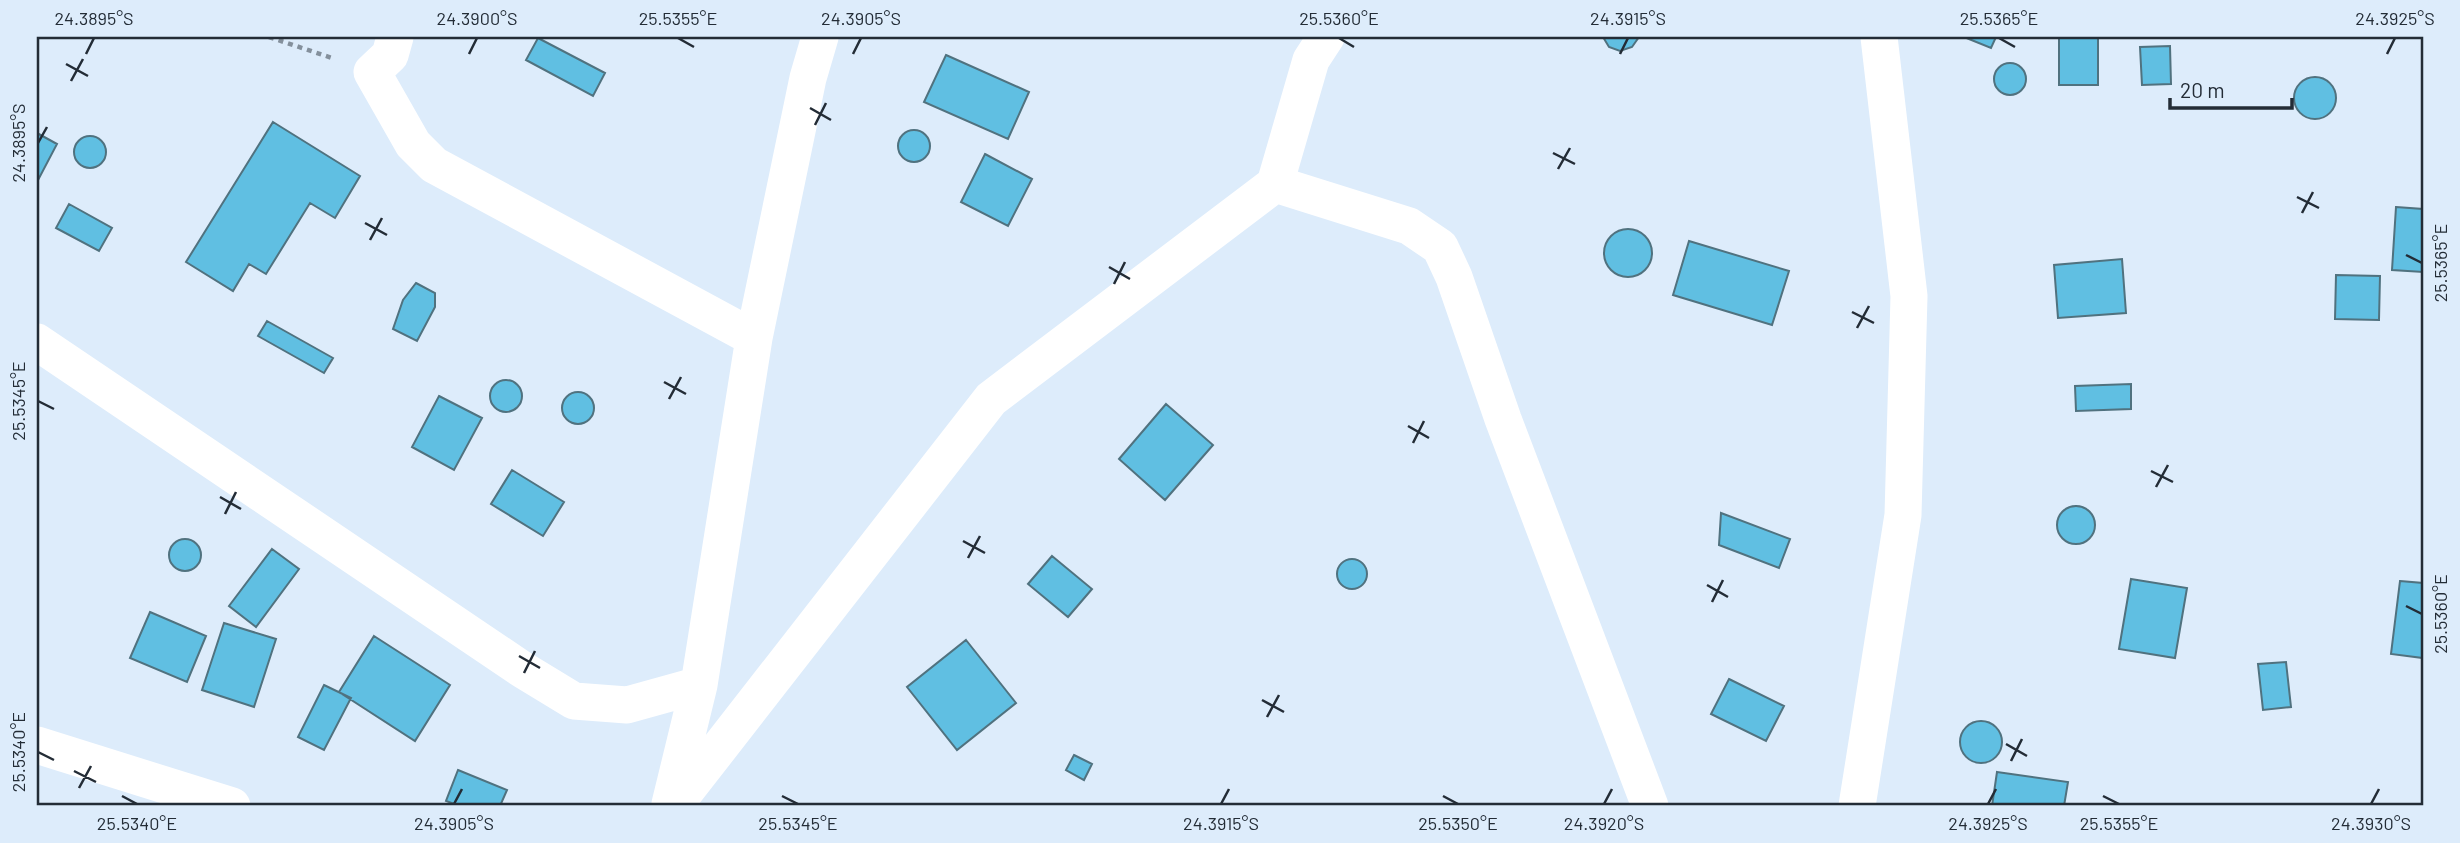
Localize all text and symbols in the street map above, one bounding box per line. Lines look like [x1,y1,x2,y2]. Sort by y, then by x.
text: 24.3895°S [54,7,134,29]
text: 24.3900°S [437,7,517,29]
text: 25.5355°E [639,7,717,29]
text: 24.3905°S [821,7,901,29]
text: 25.5360°E [1299,7,1379,29]
text: 24.3915°S [1590,7,1666,29]
text: 25.5365°E [1960,7,2038,29]
text: 24.3925°S [2355,7,2435,29]
scale bar [2170,66,2292,110]
text: 20 m [2180,77,2225,102]
text: 24.3895°S [7,103,29,183]
text: 25.5365°E [2429,224,2451,302]
text: 25.5345°E [7,361,29,441]
text: 25.5360°E [2429,574,2451,654]
text: 25.5340°E [7,712,29,792]
text: 25.5340°E [97,812,177,834]
text: 24.3905°S [414,812,494,834]
text: 25.5345°E [758,812,838,834]
text: 24.3915°S [1183,812,1259,834]
text: 25.5350°E [1418,812,1498,834]
text: 24.3920°S [1564,812,1644,834]
text: 24.3925°S [1948,812,2028,834]
text: 25.5355°E [2080,812,2158,834]
text: 24.3930°S [2331,812,2411,834]

